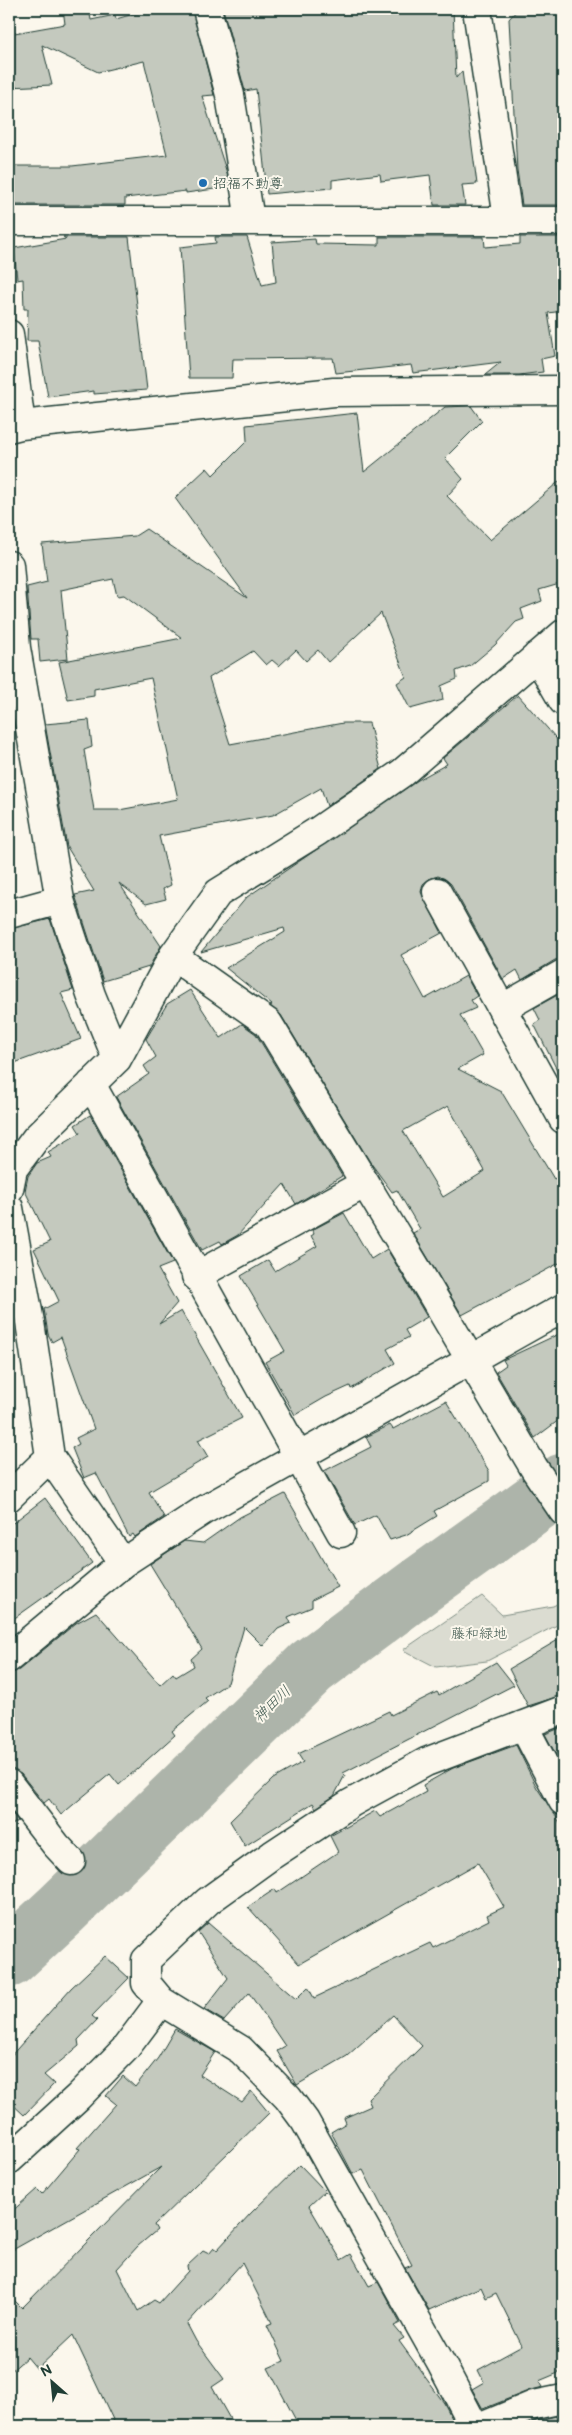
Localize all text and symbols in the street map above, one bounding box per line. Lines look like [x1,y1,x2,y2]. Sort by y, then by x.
place label: 招福不動尊 [213,175,283,192]
marker: 招福不動尊 [197,177,209,189]
park label: 藤和緑地 [451,1625,507,1642]
water label: 神田川 [250,1682,295,1727]
north arrow [28,2358,78,2408]
text: N [38,2361,55,2381]

